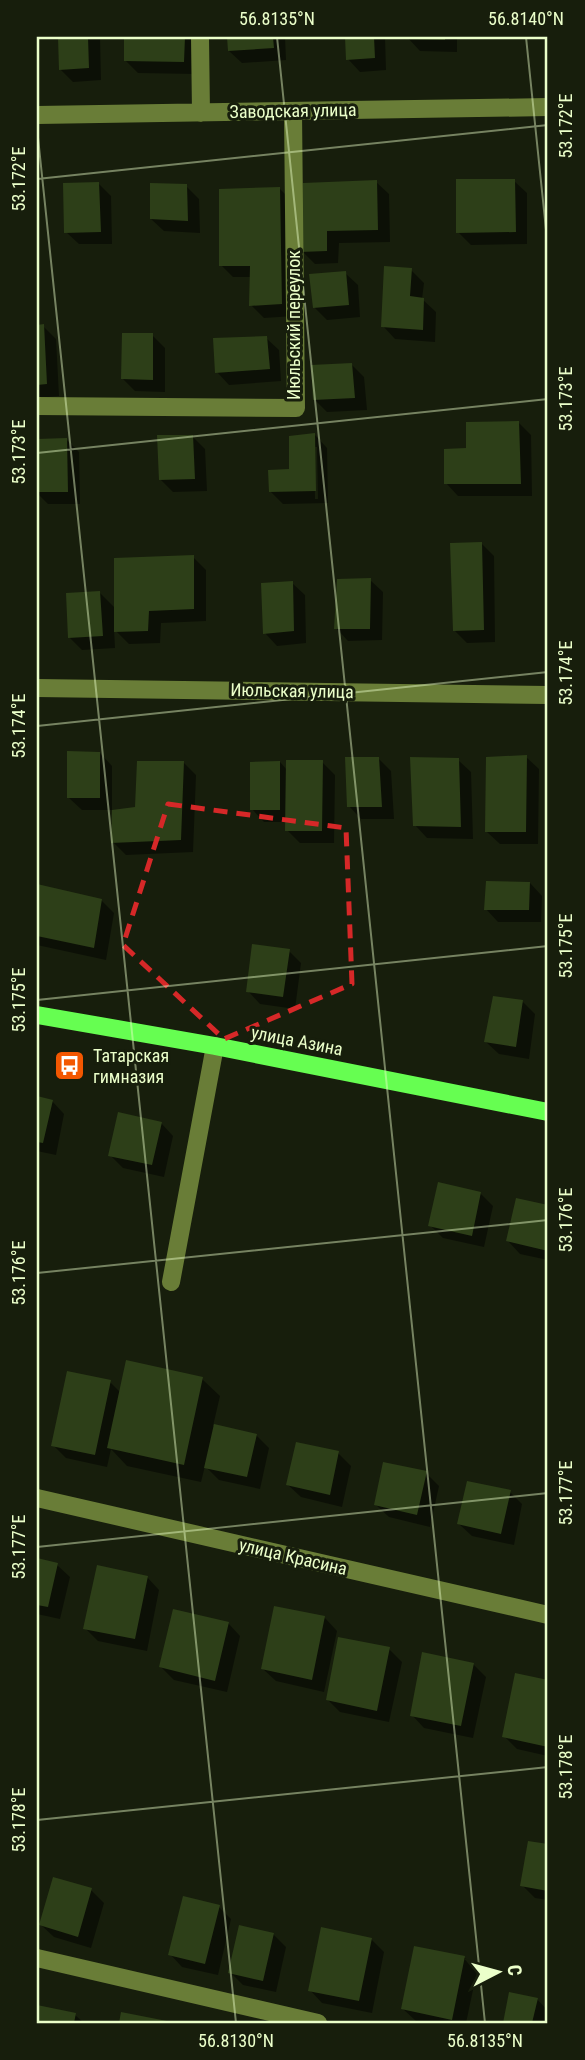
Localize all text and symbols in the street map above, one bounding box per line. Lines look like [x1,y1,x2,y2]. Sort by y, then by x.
text: 56.8135°N [239,8,315,29]
text: 56.8140°N [488,8,564,29]
text: 53.172°E [555,94,576,158]
street label: Заводская улица [229,99,357,122]
text: 53.172°E [8,147,29,211]
street label: Июльский переулок [283,250,304,400]
text: 53.173°E [555,367,576,431]
text: 53.173°E [8,420,29,484]
text: 53.174°E [555,641,576,705]
street label: Июльская улица [230,679,354,702]
text: 53.174°E [8,694,29,758]
text: 53.175°E [555,914,576,978]
text: 53.175°E [8,968,29,1032]
street label: улица Азина [249,1021,345,1060]
place label: Татарская гимназия [93,1045,169,1087]
bus stop icon: Татарская гимназия [53,1049,87,1083]
text: 53.176°E [555,1188,576,1252]
text: 53.176°E [8,1241,29,1305]
text: 53.177°E [555,1461,576,1525]
text: 53.177°E [8,1515,29,1579]
street label: улица Красина [237,1534,349,1579]
text: 53.178°E [555,1735,576,1799]
text: 53.178°E [8,1788,29,1852]
north arrow [462,1938,532,2008]
text: С [502,1964,526,1977]
text: 56.8130°N [198,2030,274,2051]
text: 56.8135°N [447,2030,523,2051]

